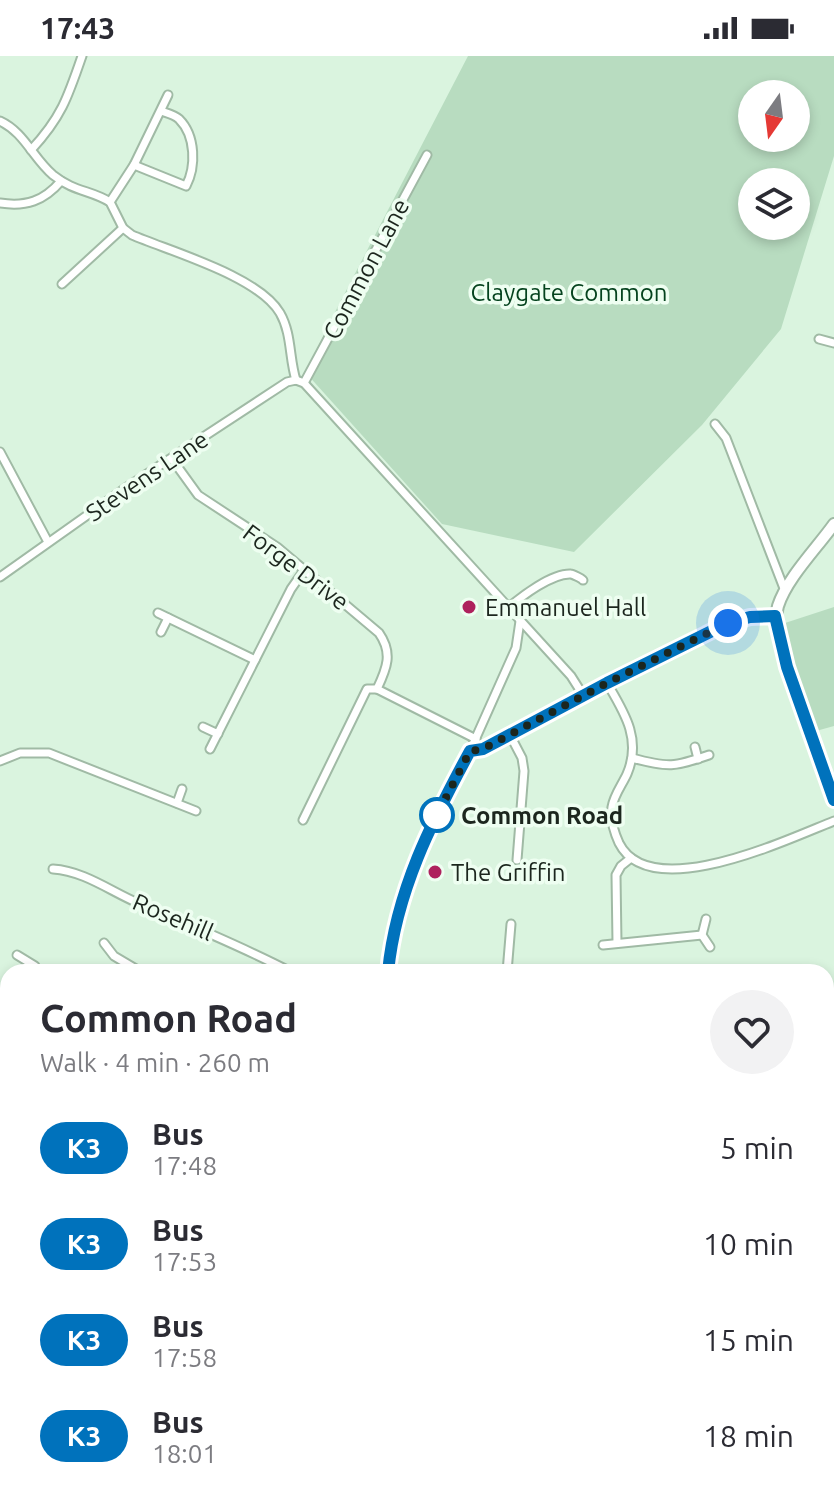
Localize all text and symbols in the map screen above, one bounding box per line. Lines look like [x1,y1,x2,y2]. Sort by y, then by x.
text: 17:43 [40,11,115,45]
north arrow [738,80,810,152]
map controls [738,80,810,240]
button: layers [738,168,810,240]
street label: Common Lane [318,194,414,344]
park label: Claygate Common [470,279,668,306]
street label: Stevens Lane [81,425,213,527]
street label: Forge Drive [238,519,354,615]
place label: Emmanuel Hall [485,594,646,621]
marker: Emmanuel Hall [460,598,478,616]
your location [708,603,748,643]
marker: Common Road [420,798,454,832]
place label: Common Road [461,802,623,829]
place label: The Griffin [451,859,565,886]
marker: The Griffin [426,863,444,881]
street label: Rosehill [129,888,217,946]
button: heart [710,990,794,1074]
text: Common Road [40,997,297,1039]
text: Walk · 4 min · 260 m [40,1048,270,1077]
text: Bus [152,1117,204,1151]
text: 5 min [720,1131,794,1165]
text: K3 [67,1132,101,1163]
text: 17:48 [152,1151,217,1180]
text: Bus [152,1213,204,1247]
text: 10 min [703,1227,794,1261]
text: K3 [67,1228,101,1259]
text: 17:53 [152,1247,217,1276]
text: Bus [152,1309,204,1343]
text: 15 min [703,1323,794,1357]
text: K3 [67,1324,101,1355]
text: 17:58 [152,1343,217,1372]
text: Bus [152,1405,204,1439]
text: 18 min [703,1419,794,1453]
text: K3 [67,1420,101,1451]
text: 18:01 [152,1439,217,1468]

